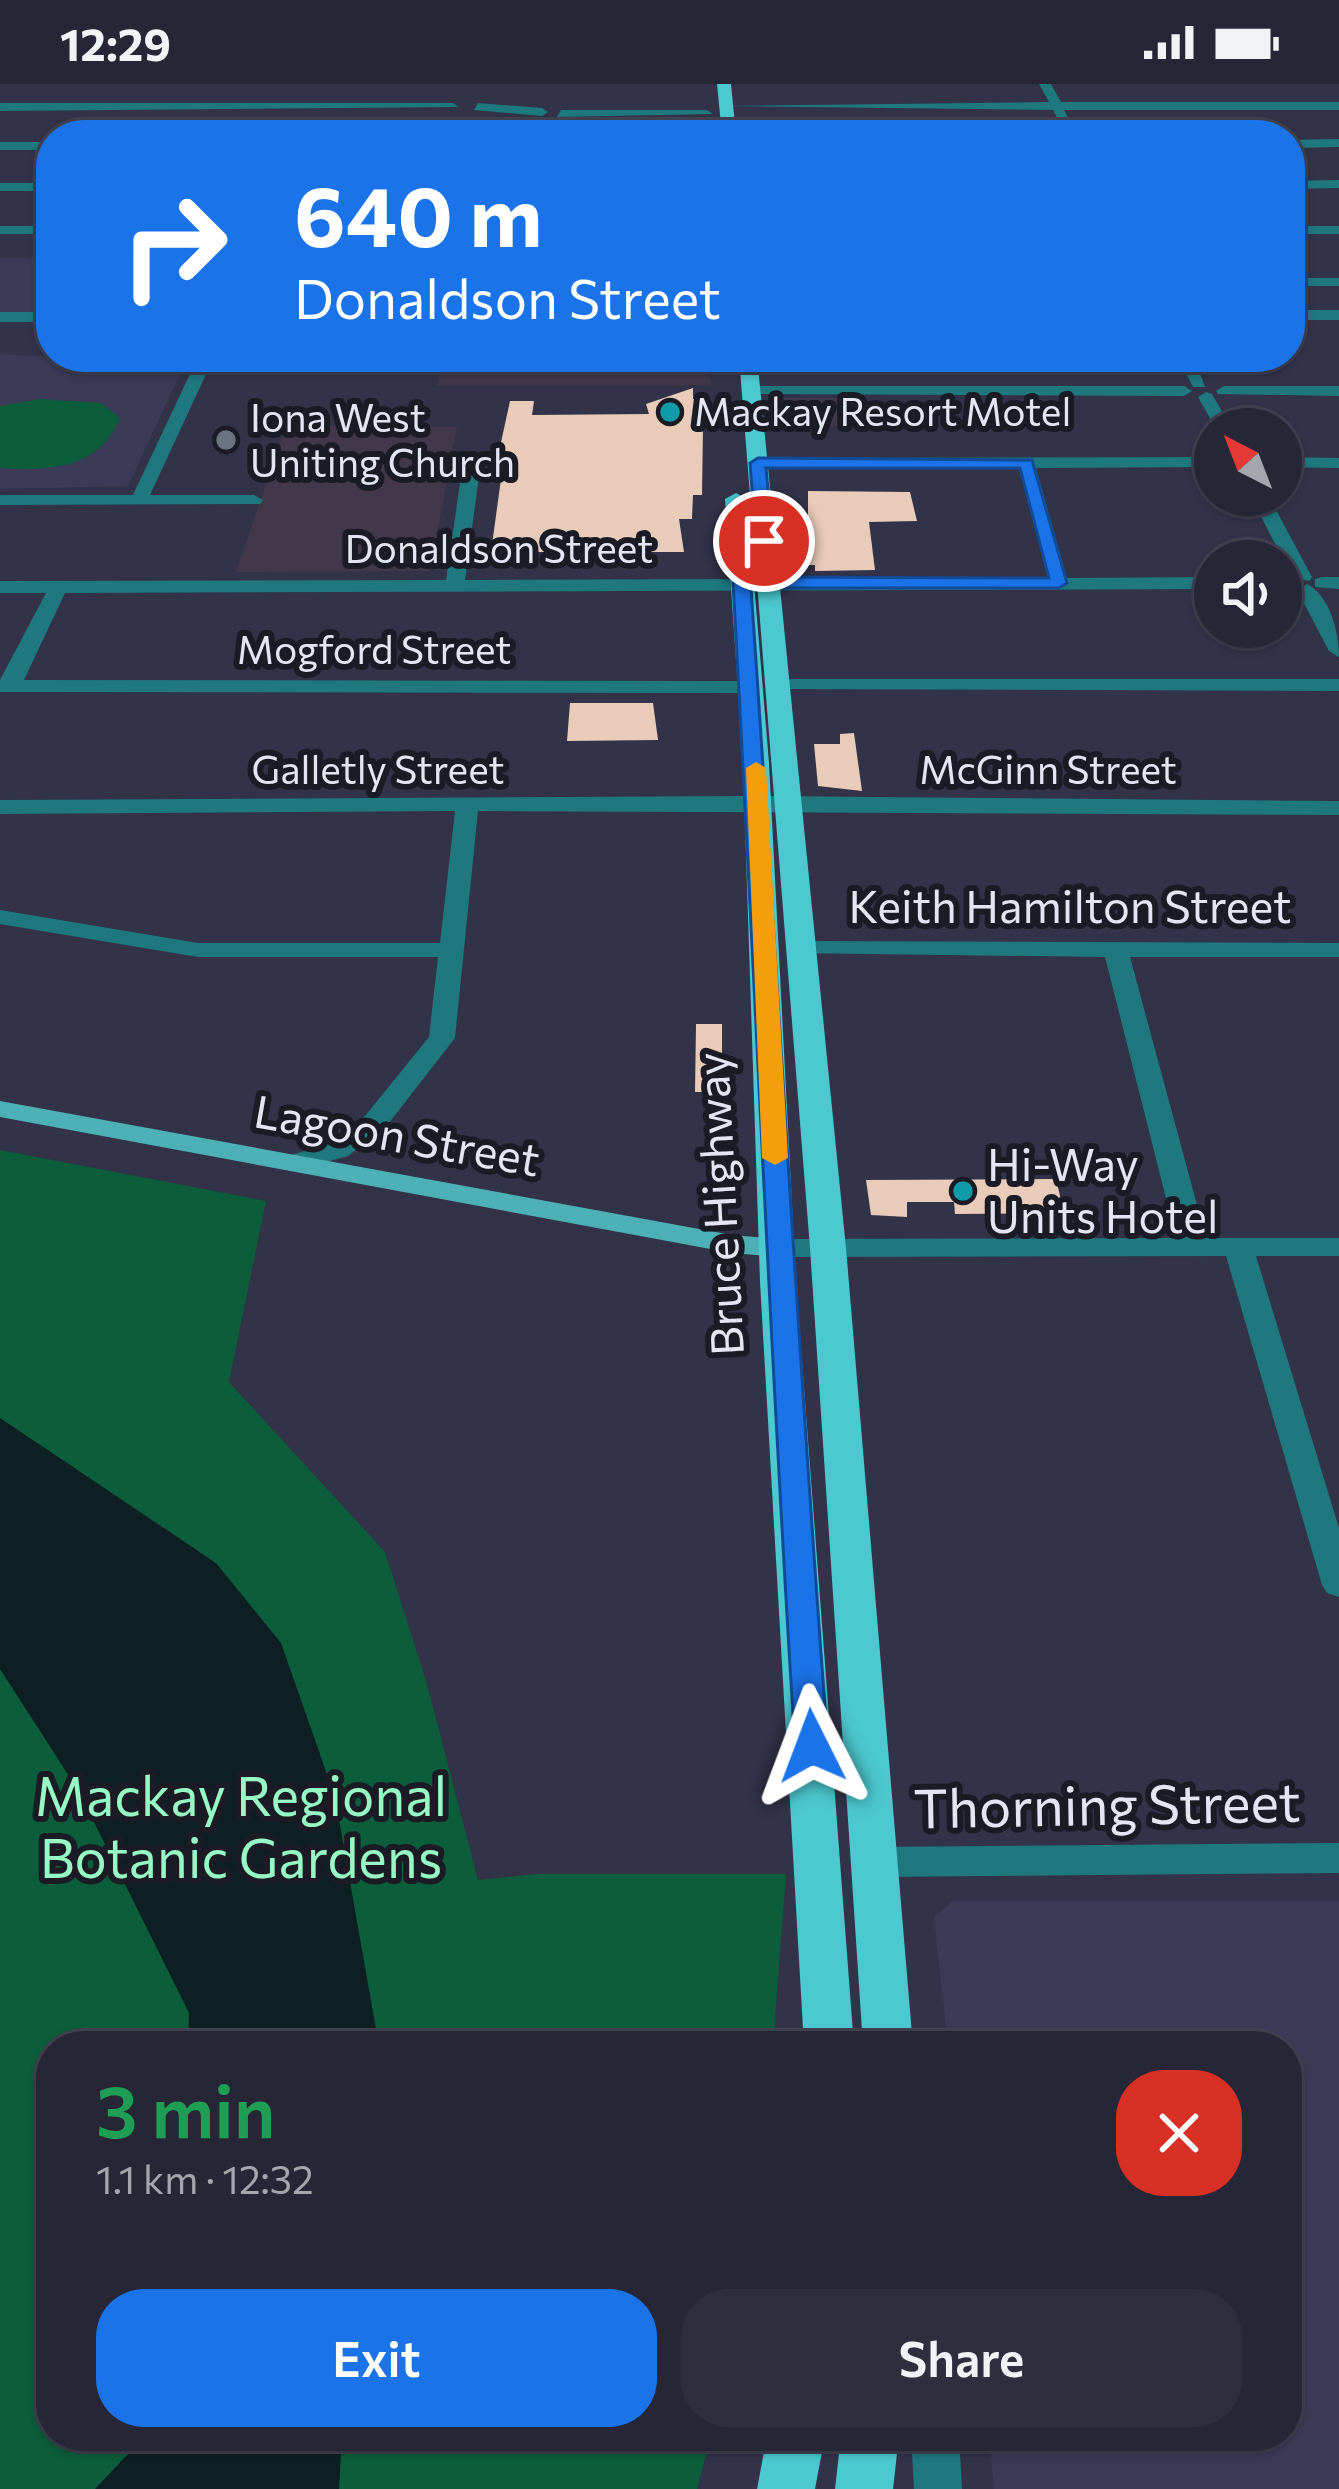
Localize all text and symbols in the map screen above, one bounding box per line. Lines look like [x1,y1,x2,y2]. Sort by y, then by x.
text: 12:29 [60,15,171,70]
text: 640 m [294,162,543,264]
icon: right [96,168,252,324]
text: Donaldson Street [294,264,721,330]
place label: Mackay Resort Motel [694,386,1071,434]
place label: Iona West Uniting Church [250,392,515,485]
marker: Mackay Resort Motel [657,399,683,425]
north arrow [1194,408,1302,516]
map controls [1194,408,1302,648]
marker: Iona West Uniting Church [213,427,239,453]
pin [713,490,815,592]
icon: arrive [731,508,797,574]
street label: Donaldson Street [345,523,653,571]
button: sound [1194,540,1302,648]
street label: Mogford Street [237,624,511,672]
street label: Galletly Street [252,744,504,792]
street label: McGinn Street [919,744,1177,792]
street label: Keith Hamilton Street [849,877,1291,932]
street label: Bruce Highway [682,1051,753,1357]
street label: Lagoon Street [251,1081,544,1186]
place label: Hi-Way Units Hotel [987,1135,1218,1242]
marker: Hi-Way Units Hotel [950,1178,976,1204]
position arrow [749,1683,875,1809]
park label: Mackay Regional Botanic Gardens [35,1761,447,1889]
street label: Thorning Street [913,1767,1301,1839]
text: 3 min [96,2065,275,2153]
button: close [1116,2070,1242,2196]
text: 1.1 km · 12:32 [96,2154,314,2202]
button: Exit [96,2289,657,2427]
button: Share [681,2289,1242,2427]

